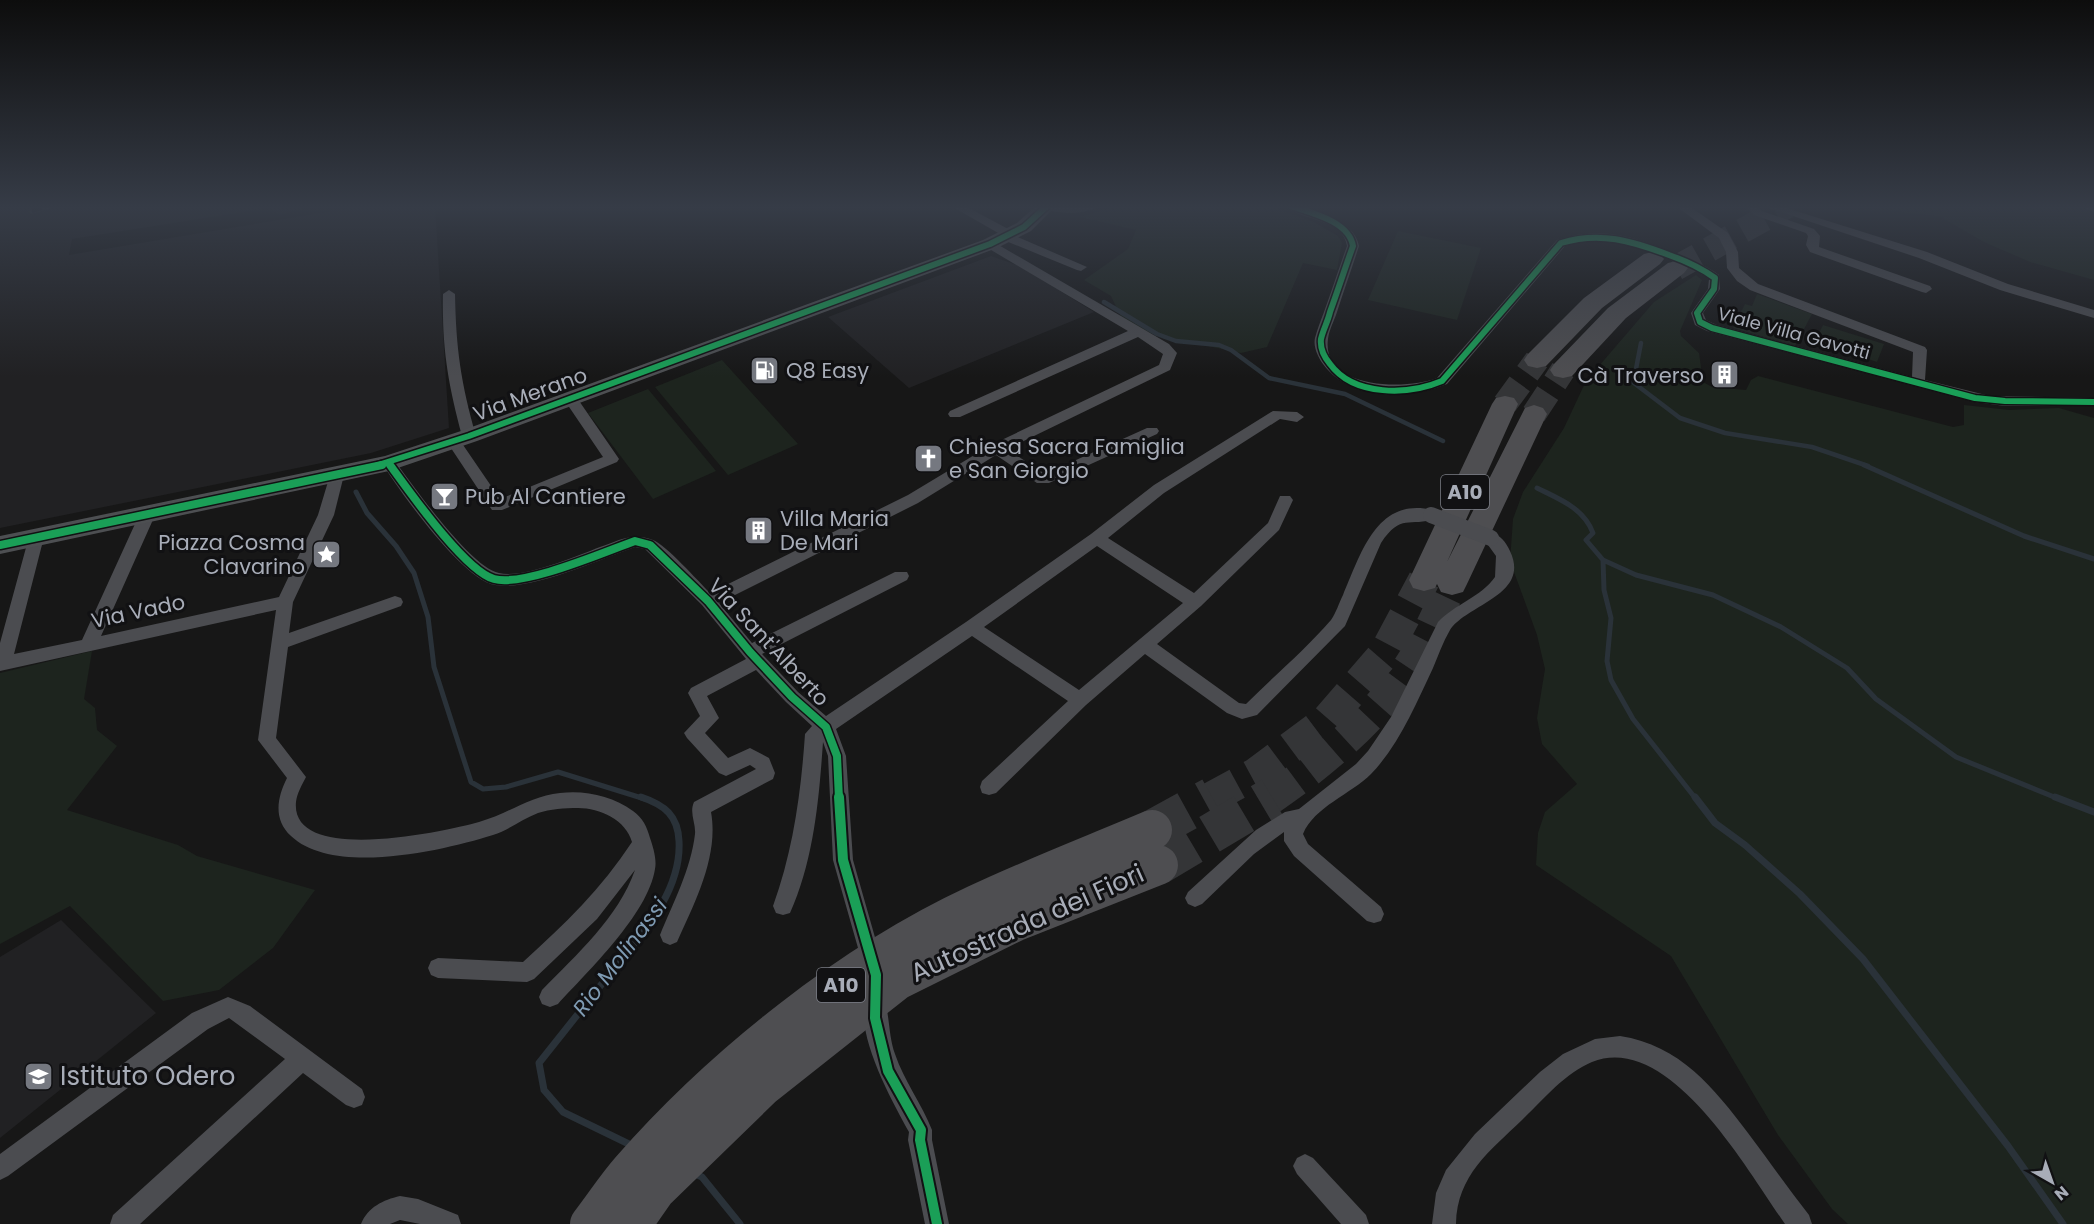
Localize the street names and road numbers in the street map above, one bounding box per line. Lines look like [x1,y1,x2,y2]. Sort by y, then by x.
street label: Viale Villa Gavotti [1715,301,1873,365]
street label: Via Merano [469,360,591,428]
road number: A10 [1441,475,1489,509]
street label: Via Sant'Alberto [702,572,836,712]
street label: Via Vado [88,587,188,635]
street label: Autostrada dei Fiori [905,855,1149,991]
road number: A10 [817,968,865,1002]

